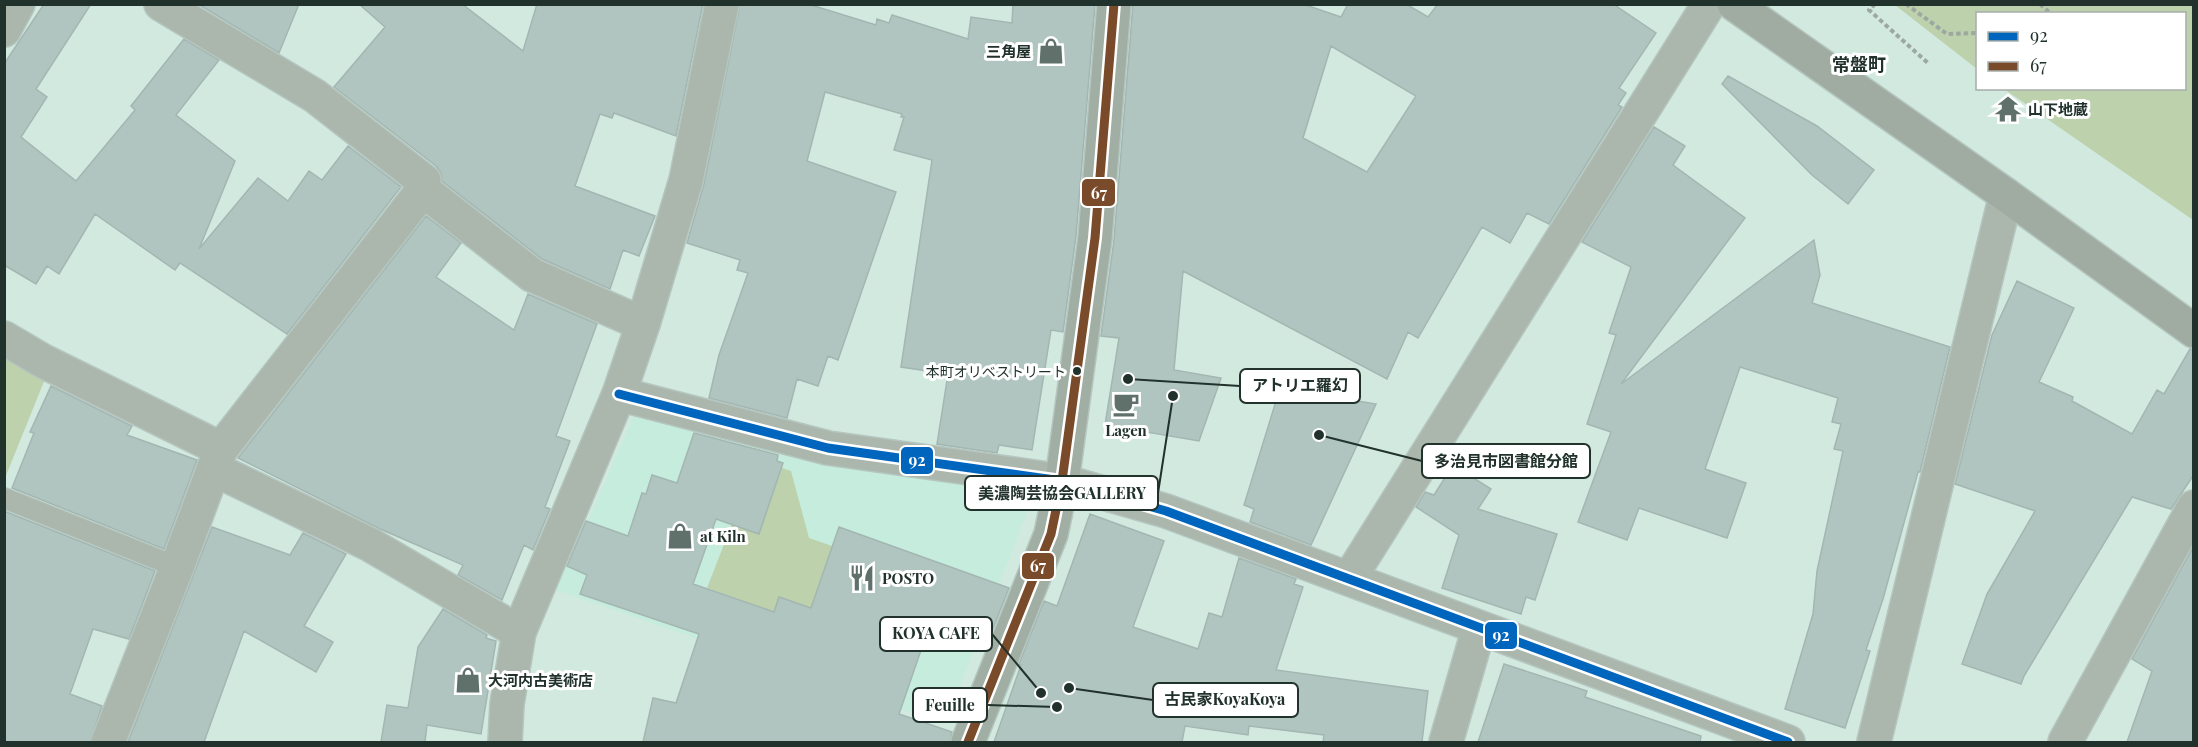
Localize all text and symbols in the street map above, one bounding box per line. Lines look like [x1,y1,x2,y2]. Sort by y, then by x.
legend [1976,12,2186,90]
text: 92 [2030,23,2048,47]
shop icon: 三角屋 [1036,36,1066,66]
place label: 三角屋 [986,41,1031,61]
district label: 常盤町 [1832,52,1886,76]
text: 67 [2030,53,2047,77]
temple icon: 山下地蔵 [1993,94,2023,124]
place label: 山下地蔵 [2028,99,2088,119]
line badge: 67 [1081,178,1116,207]
text: 67 [1091,182,1108,203]
place label: 本町オリベストリート [926,362,1066,381]
marker: 本町オリベストリート [1071,365,1083,377]
callout: アトリエ羅幻 [1240,369,1360,403]
text: アトリエ羅幻 [1252,374,1348,395]
cafe icon: Lagen [1111,389,1141,419]
place label: Lagen [1105,420,1148,440]
callout: 多治見市図書館分館 [1422,444,1590,478]
line badge: 92 [900,446,934,475]
text: 92 [908,449,926,470]
text: 多治見市図書館分館 [1434,450,1578,471]
callout: 美濃陶芸協会GALLERY [965,476,1158,510]
text: 美濃陶芸協会GALLERY [978,482,1146,503]
shop icon: at Kiln [665,521,695,551]
place label: at Kiln [700,526,747,546]
line badge: 67 [1021,552,1055,580]
text: 67 [1030,555,1047,576]
restaurant icon: POSTO [847,563,877,593]
place label: POSTO [882,568,934,588]
callout: KOYA CAFE [880,617,992,651]
line badge: 92 [1484,621,1518,650]
text: KOYA CAFE [892,622,980,643]
text: 92 [1492,624,1510,645]
shop icon: 大河内古美術店 [453,665,483,695]
place label: 大河内古美術店 [488,670,593,690]
callout: 古民家KoyaKoya [1153,683,1298,717]
callout: Feuille [913,688,987,722]
text: 古民家KoyaKoya [1165,688,1286,709]
text: Feuille [925,694,975,715]

